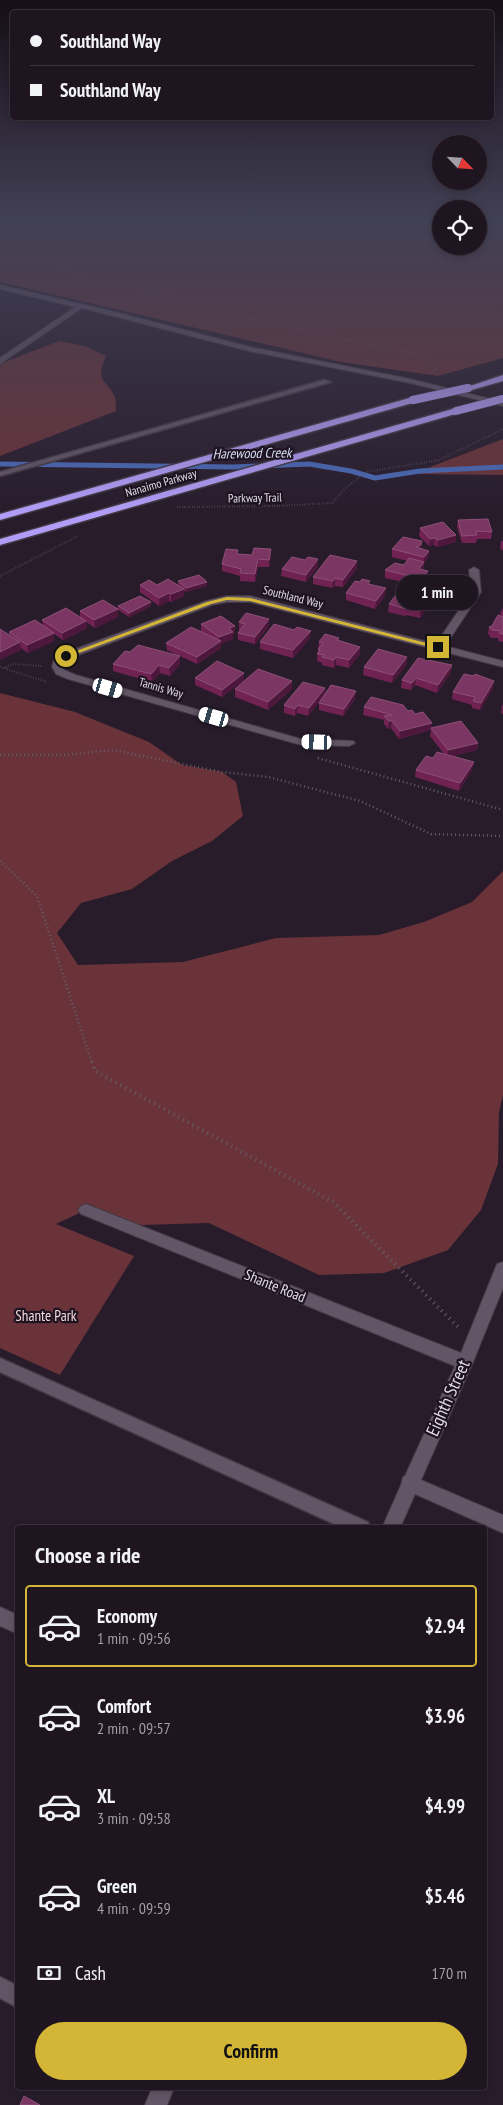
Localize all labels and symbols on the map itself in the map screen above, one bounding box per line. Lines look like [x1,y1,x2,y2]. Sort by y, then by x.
north arrow [432,135,488,190]
water label: Harewood Creek [212,443,293,463]
street label: Nanaimo Parkway [123,465,199,500]
street label: Parkway Trail [228,490,282,505]
callout: 1 min [397,574,479,610]
street label: Southland Way [261,582,325,611]
route end [427,636,449,658]
route start [55,645,77,667]
street label: Tannis Way [137,674,186,701]
car [91,677,124,699]
car [197,706,230,728]
car [301,734,332,750]
street label: Shante Road [242,1265,309,1306]
park label: Shante Park [15,1306,77,1325]
street label: Eighth Street [421,1356,475,1440]

